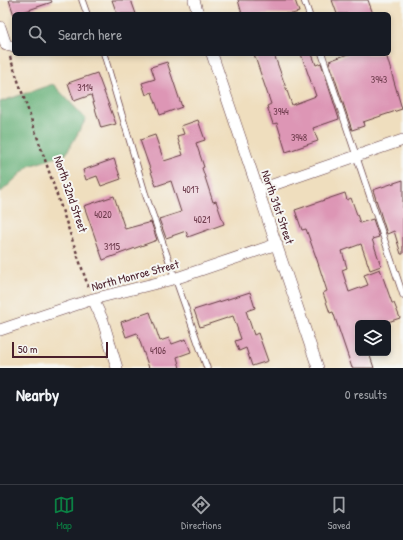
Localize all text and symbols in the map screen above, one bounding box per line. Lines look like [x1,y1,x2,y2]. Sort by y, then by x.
search box [12,12,391,56]
icon: search [26,23,48,45]
text: Search here [58,24,122,45]
house number: 3943 [371,73,388,86]
house number: 3114 [77,81,93,94]
house number: 3944 [273,105,289,118]
house number: 3948 [291,131,307,144]
street label: North 32nd Street [50,154,92,235]
street label: North 31st Street [257,168,299,247]
house number: 4017 [183,183,199,196]
house number: 4020 [94,208,112,221]
house number: 4021 [194,213,211,226]
house number: 3115 [104,240,121,253]
street label: North Monroe Street [89,255,182,295]
map controls [355,320,391,356]
button: layers [355,320,391,356]
scale bar [12,340,108,359]
text: 50 m [18,342,38,356]
house number: 4106 [150,344,166,357]
text: Nearby [16,383,59,406]
text: 0 results [345,385,387,403]
tab: Map [53,494,75,532]
tab: Directions [181,494,222,532]
tab: Saved [328,494,350,532]

